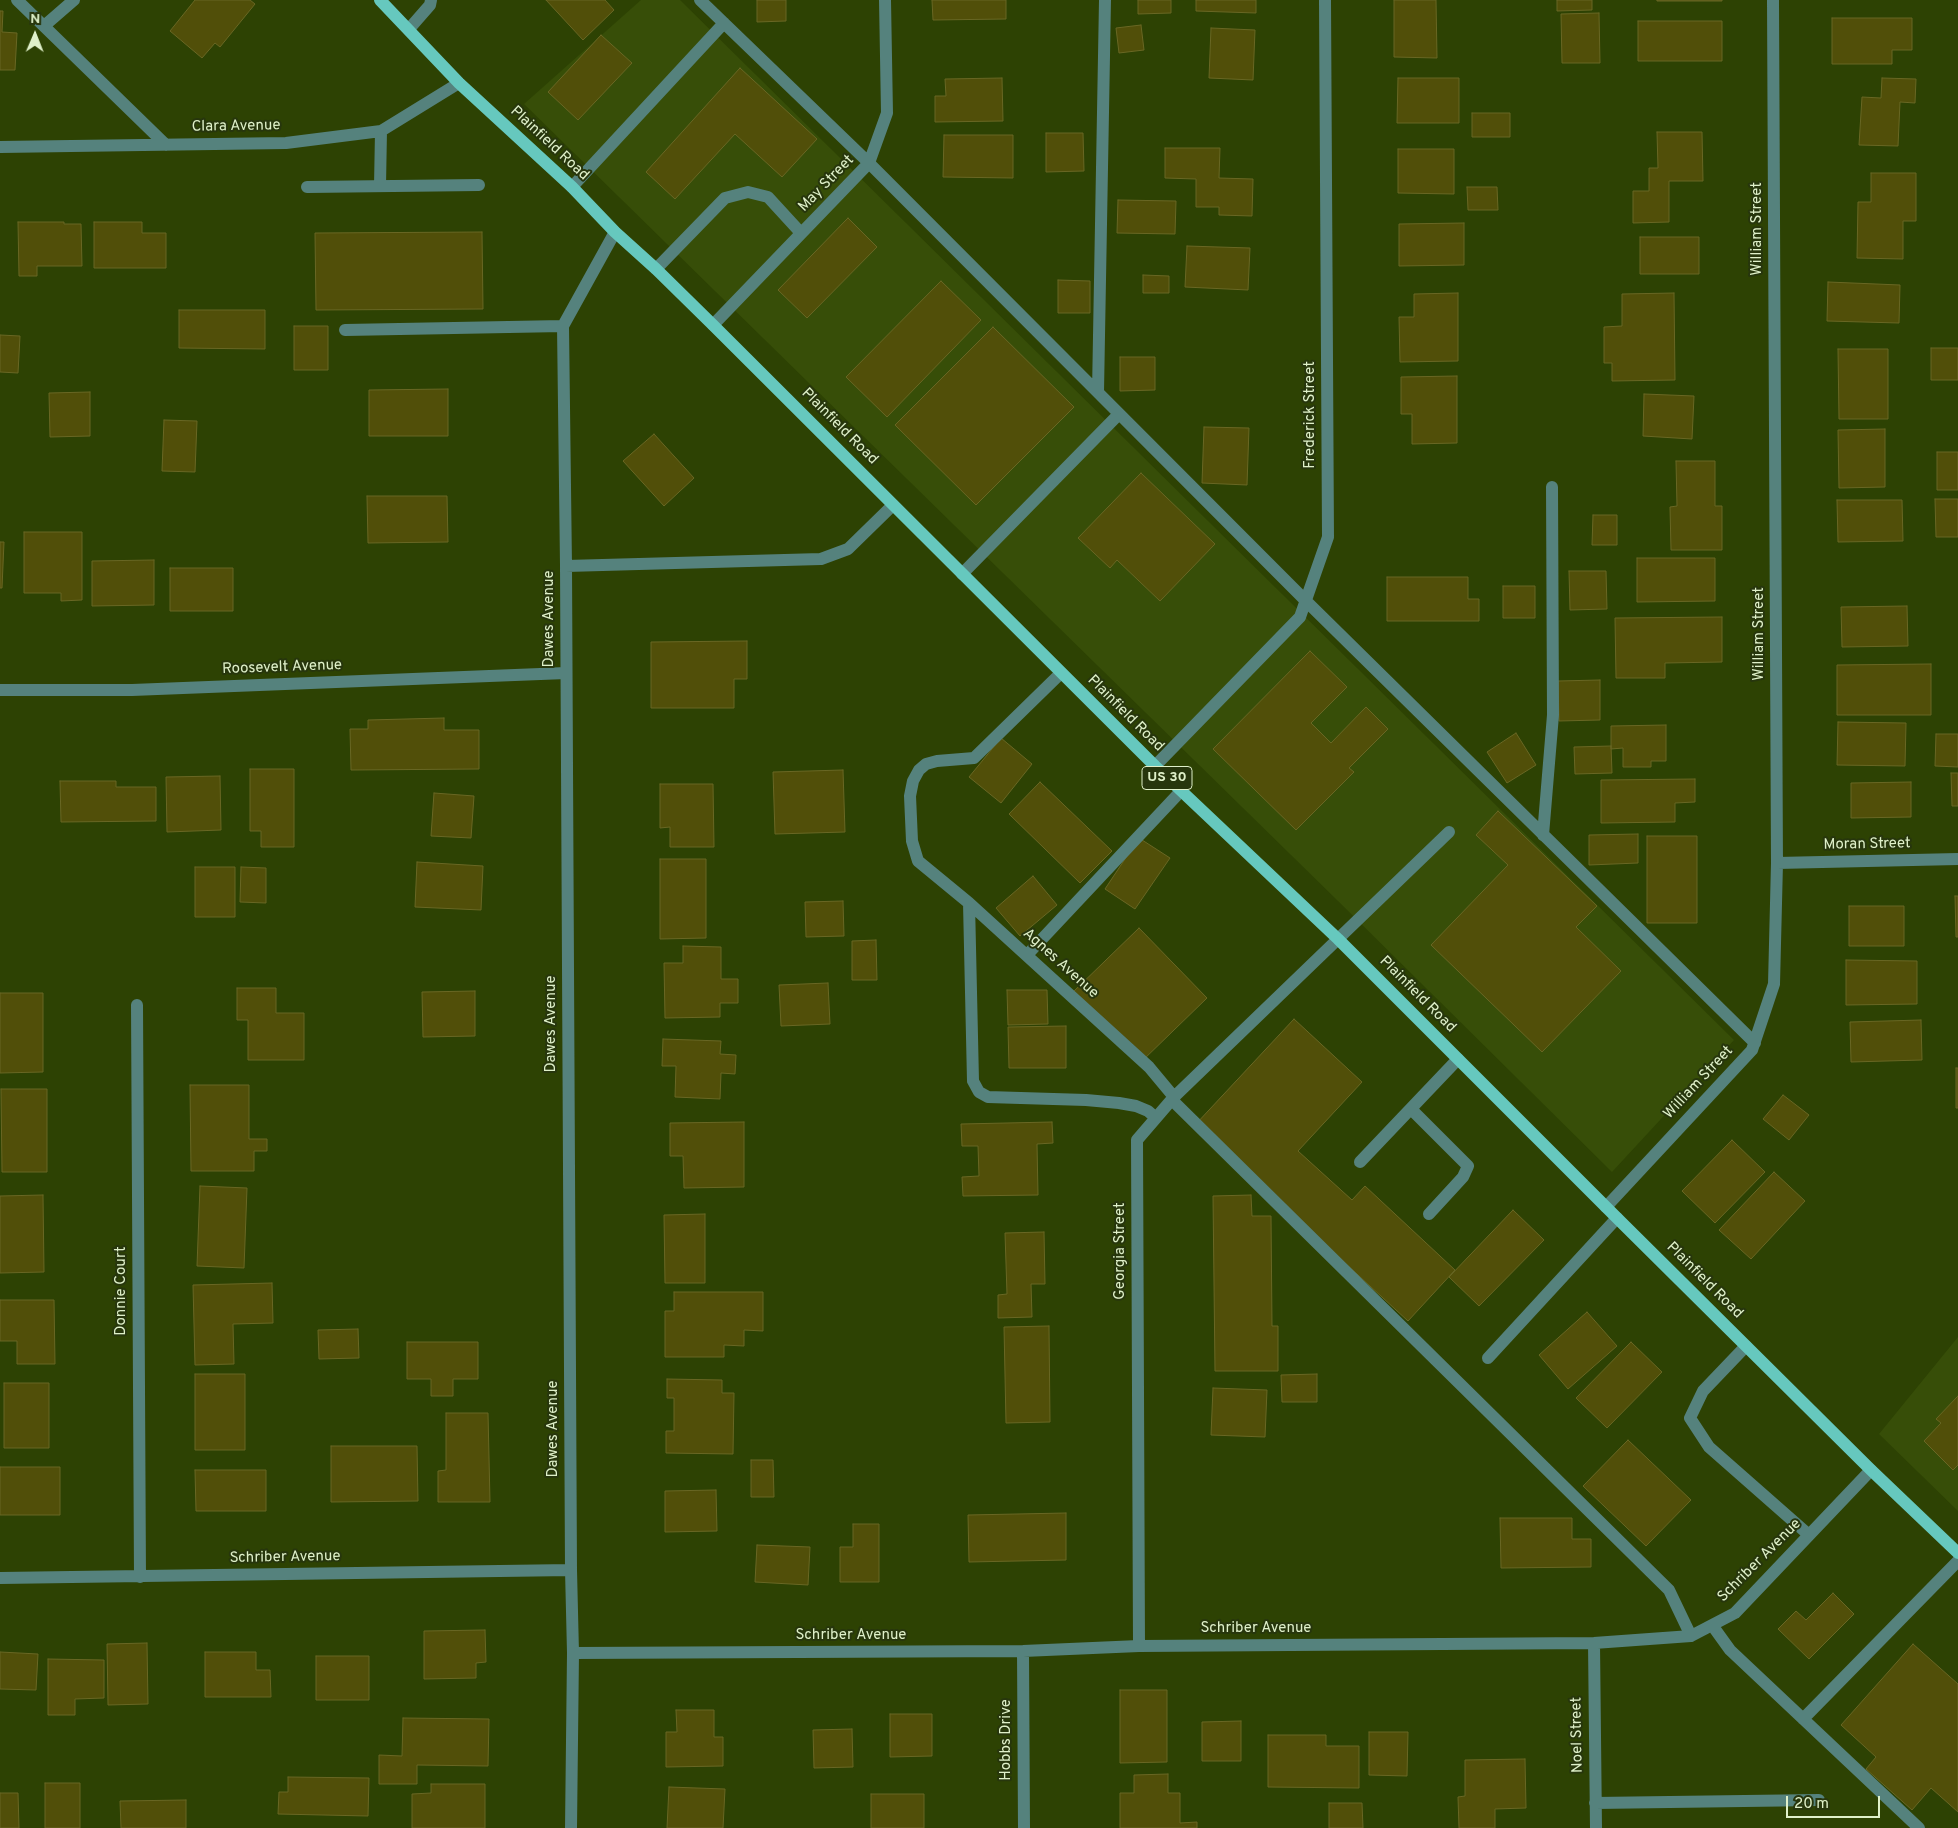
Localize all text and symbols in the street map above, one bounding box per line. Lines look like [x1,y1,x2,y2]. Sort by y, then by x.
north arrow [10,10,60,60]
text: N [30,11,40,28]
street label: Plainfield Road [506,103,592,185]
street label: Clara Avenue [191,117,281,137]
street label: May Street [795,152,859,216]
street label: William Street [1749,182,1767,276]
street label: Frederick Street [1302,361,1320,469]
street label: Plainfield Road [797,385,881,469]
street label: Dawes Avenue [541,571,559,667]
street label: William Street [1751,587,1769,681]
street label: Roosevelt Avenue [222,657,342,679]
street label: Plainfield Road [1083,672,1167,756]
road number: US 30 [1142,766,1192,790]
street label: Moran Street [1823,835,1911,855]
street label: Agnes Avenue [1018,925,1102,1003]
street label: Plainfield Road [1375,953,1459,1037]
street label: Dawes Avenue [543,976,561,1072]
street label: William Street [1660,1043,1738,1123]
street label: Georgia Street [1112,1202,1130,1300]
street label: Plainfield Road [1662,1239,1746,1323]
street label: Donnie Court [113,1246,131,1336]
street label: Dawes Avenue [545,1381,563,1477]
street label: Schriber Avenue [1714,1515,1806,1607]
street label: Schriber Avenue [229,1548,341,1568]
street label: Schriber Avenue [1201,1620,1311,1638]
street label: Schriber Avenue [796,1627,906,1645]
street label: Noel Street [1568,1697,1588,1773]
street label: Hobbs Drive [998,1699,1016,1781]
scale bar [1788,1786,1882,1818]
text: 20 m [1794,1795,1829,1814]

